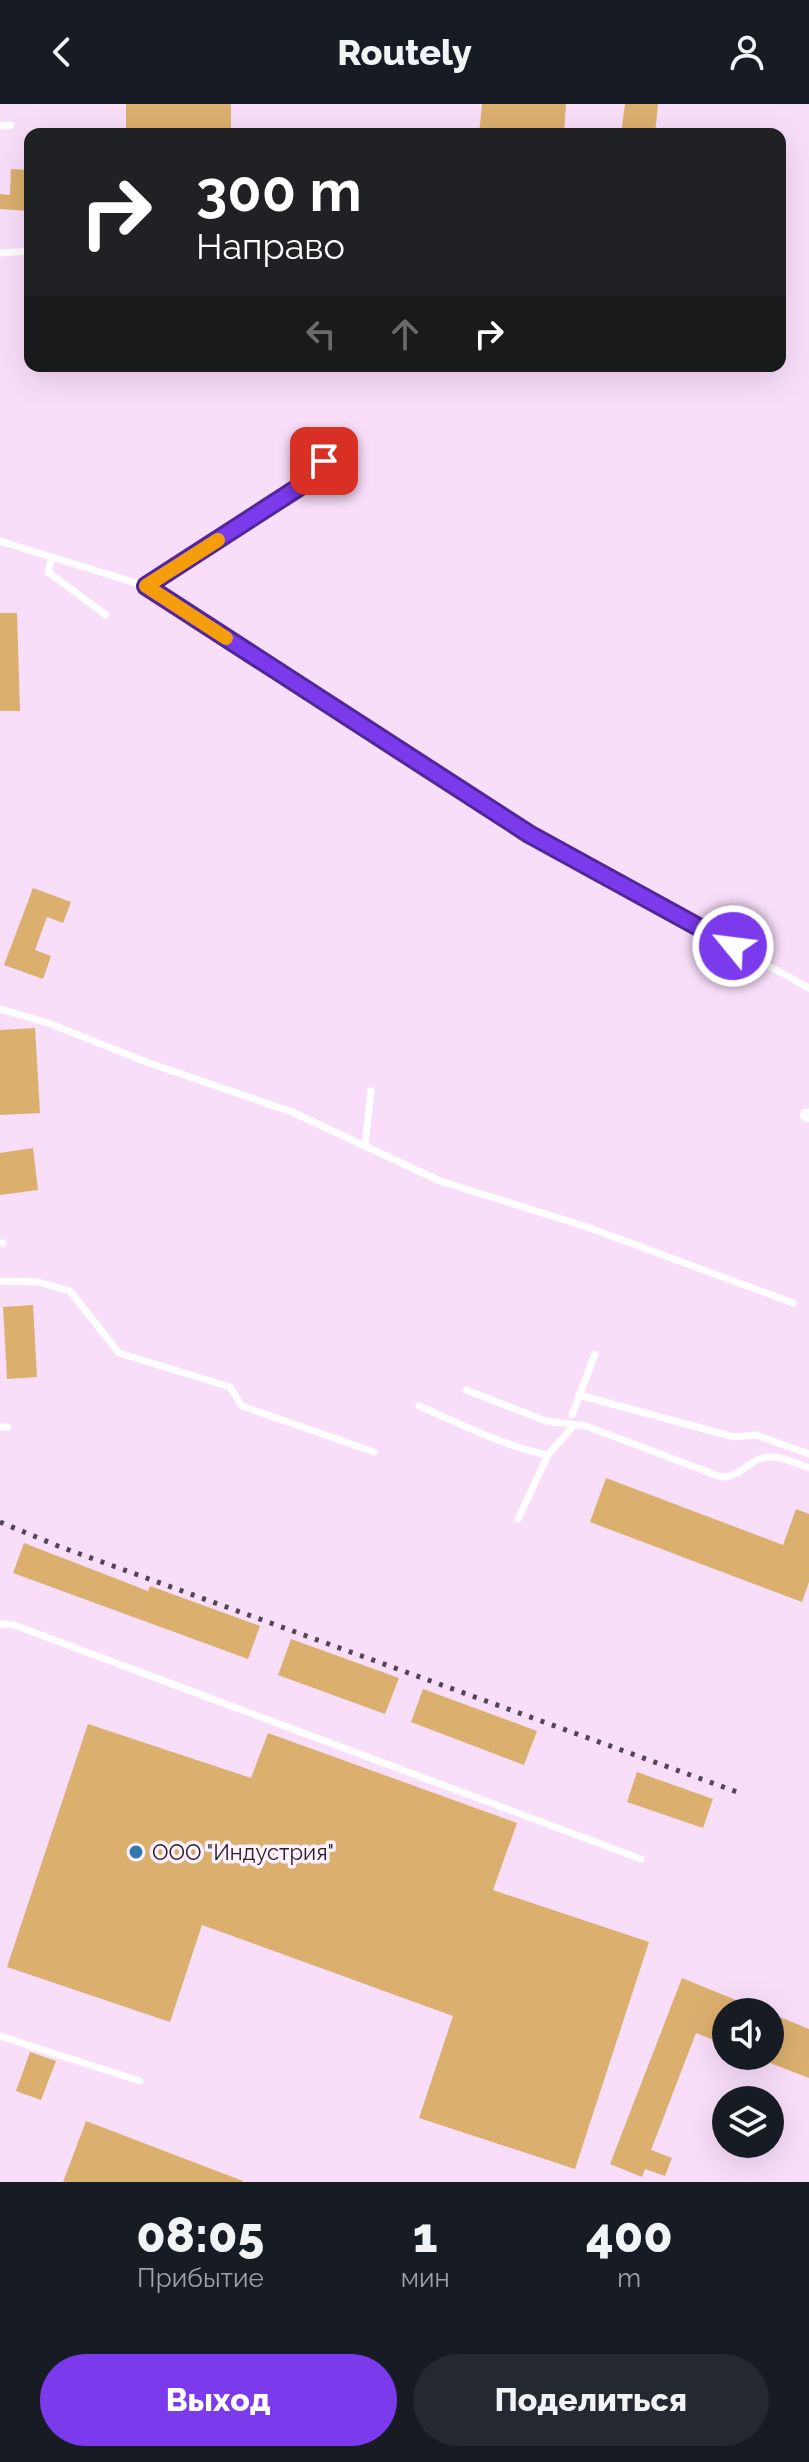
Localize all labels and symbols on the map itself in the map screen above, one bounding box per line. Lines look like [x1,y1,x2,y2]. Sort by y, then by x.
pin [290,427,358,495]
position arrow [691,904,775,988]
place label: ООО "Индустрия" [152,1839,334,1865]
marker: ООО "Индустрия" [127,1843,145,1861]

